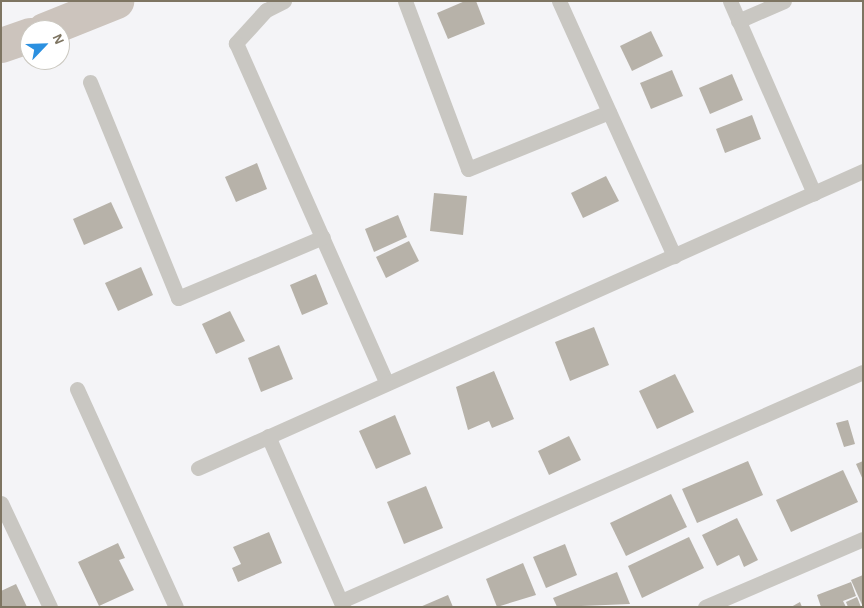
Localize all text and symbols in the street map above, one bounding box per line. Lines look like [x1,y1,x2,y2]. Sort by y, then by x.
north arrow [20,20,70,70]
text: N [49,32,66,47]

